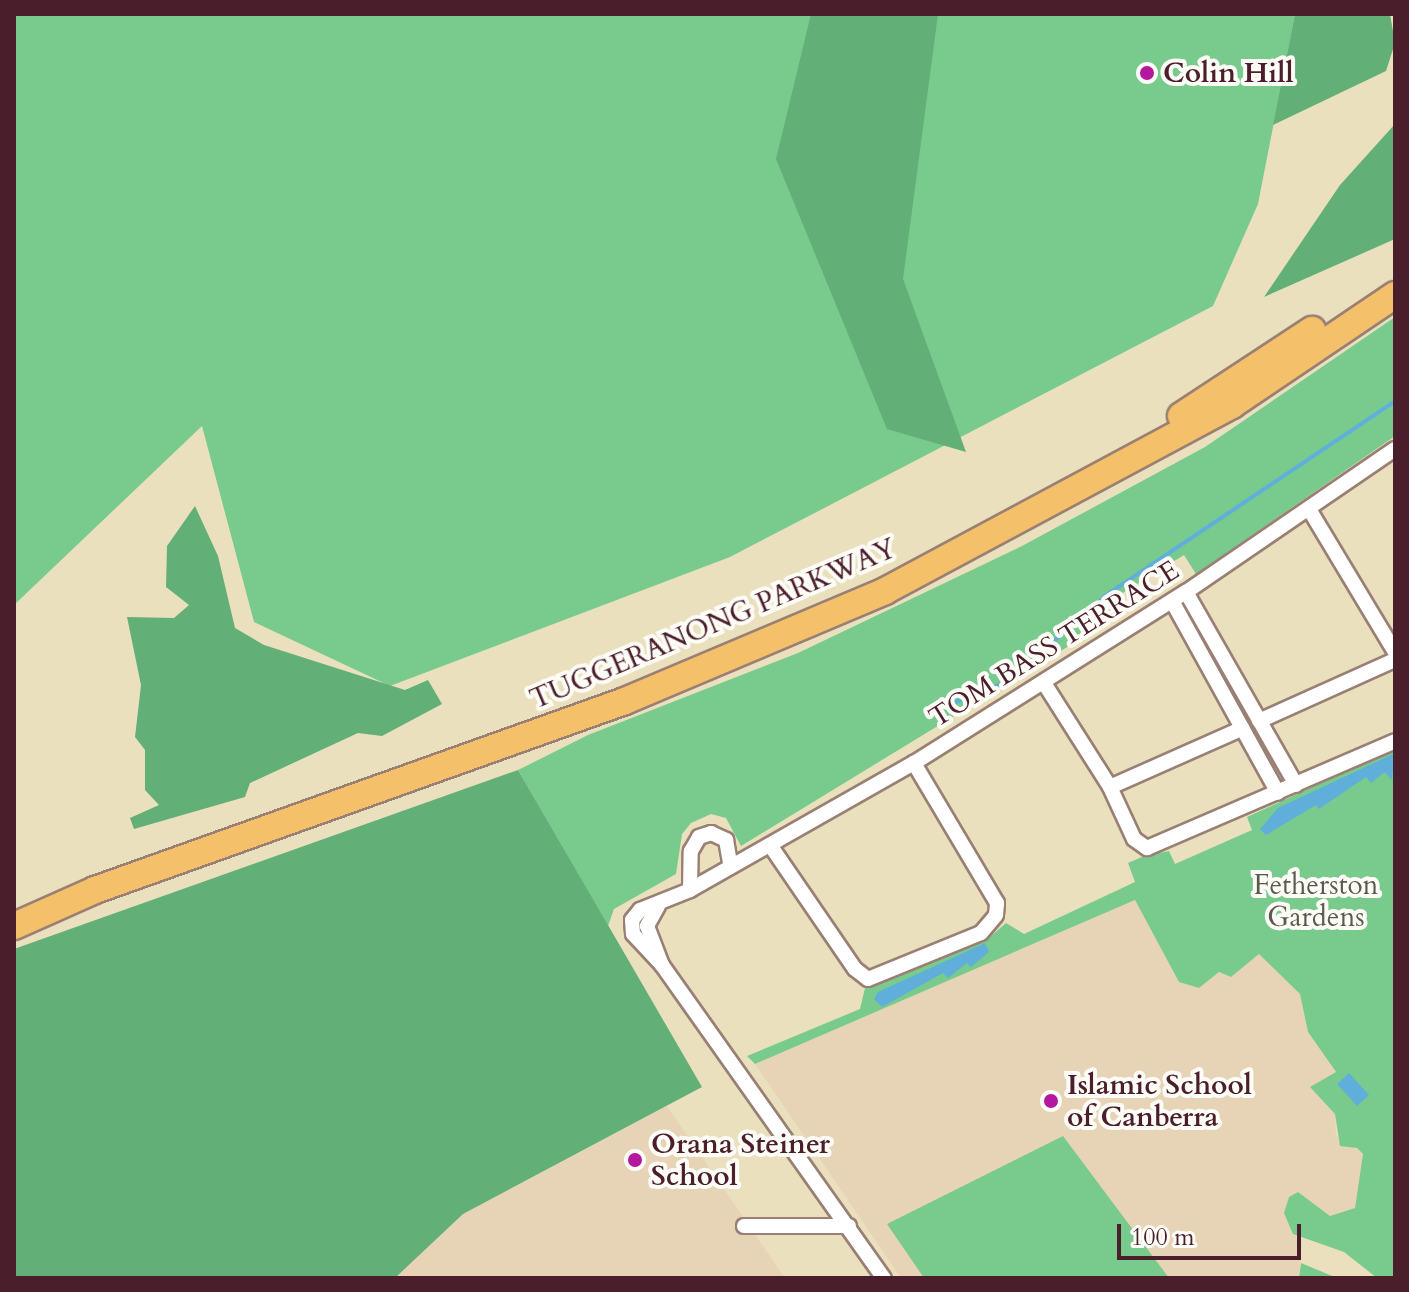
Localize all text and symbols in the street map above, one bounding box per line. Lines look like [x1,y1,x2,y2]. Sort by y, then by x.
place label: Colin Hill [1163,56,1294,90]
marker: Colin Hill [1138,64,1156,82]
street label: TUGGERANONG PARKWAY [525,531,901,717]
street label: TOM BASS TERRACE [923,553,1185,735]
park label: Fetherston Gardens [1253,868,1379,934]
place label: Islamic School of Canberra [1067,1068,1252,1134]
marker: Islamic School of Canberra [1042,1092,1060,1110]
place label: Orana Steiner School [651,1127,830,1193]
marker: Orana Steiner School [626,1151,644,1169]
scale bar [1121,1208,1305,1258]
text: 100 m [1131,1221,1195,1254]

